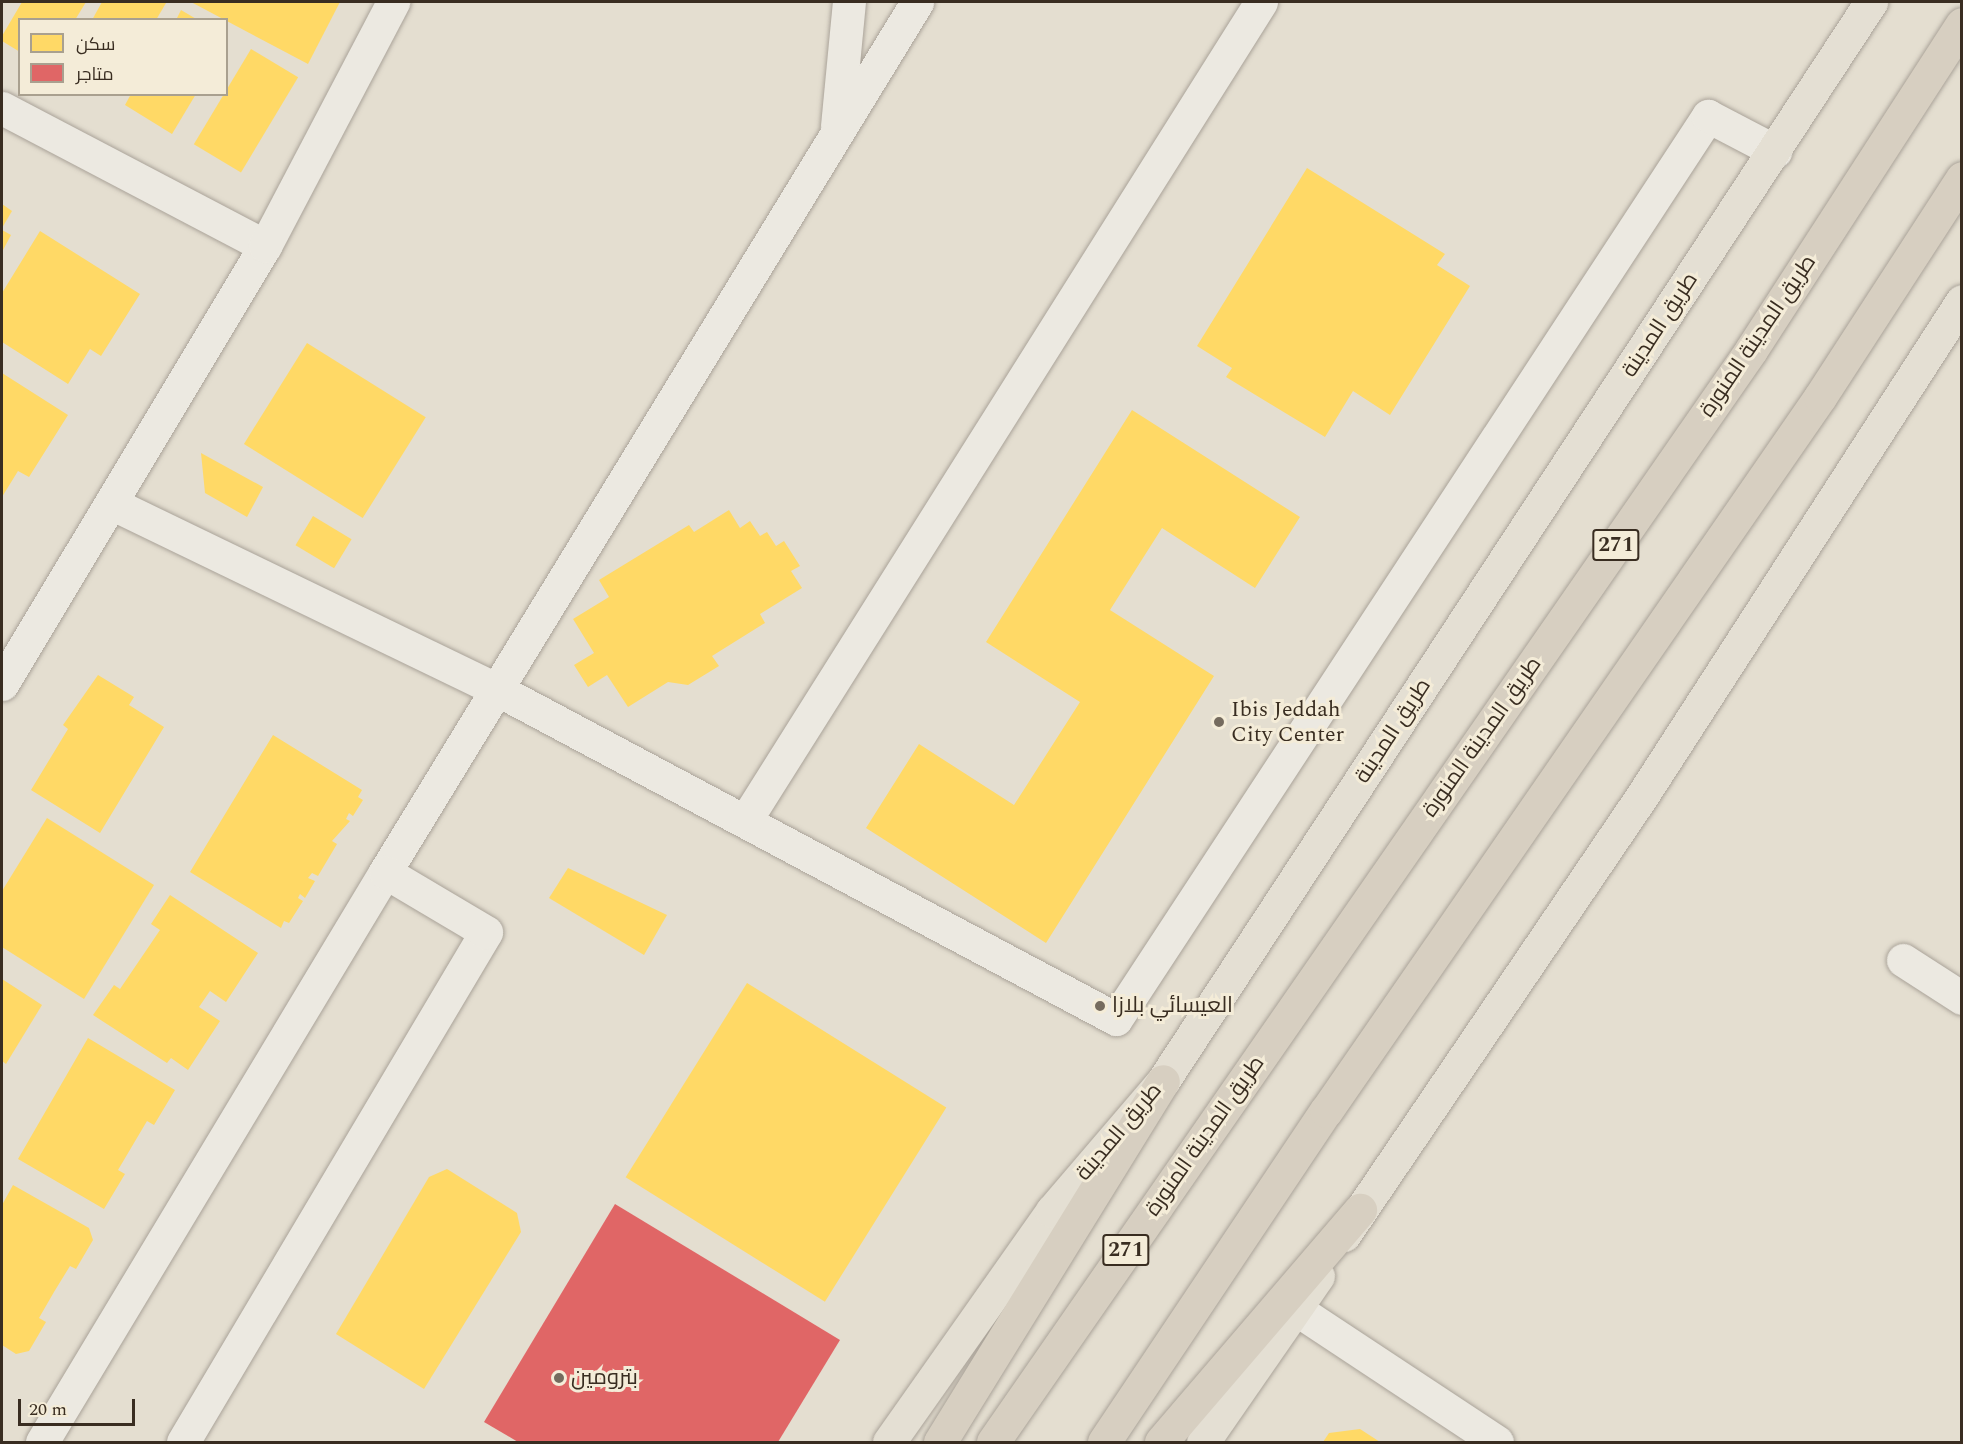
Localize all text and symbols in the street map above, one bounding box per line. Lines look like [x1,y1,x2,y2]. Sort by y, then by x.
legend [18,18,228,96]
text: سكن [76,31,115,58]
text: متاجر [76,61,114,88]
street label: طريق المدينة المنورة [1694,250,1822,422]
street label: طريق المدينة [1616,268,1704,382]
road number: 271 [1592,527,1640,563]
street label: طريق المدينة المنورة [1417,652,1547,822]
street label: طريق المدينة [1349,674,1437,788]
place label: Ibis Jeddah City Center [1231,696,1344,748]
marker: Ibis Jeddah City Center [1212,715,1226,729]
place label: العيسائي بلازا [1112,993,1233,1019]
marker: العيسائي بلازا [1093,999,1107,1013]
street label: طريق المدينة المنورة [1140,1051,1270,1221]
street label: طريق المدينة [1071,1078,1167,1186]
road number: 271 [1102,1232,1150,1268]
place label: بترومين [571,1365,638,1391]
marker: بترومين [552,1371,566,1385]
scale bar [21,1387,138,1425]
text: 20 m [29,1396,67,1423]

